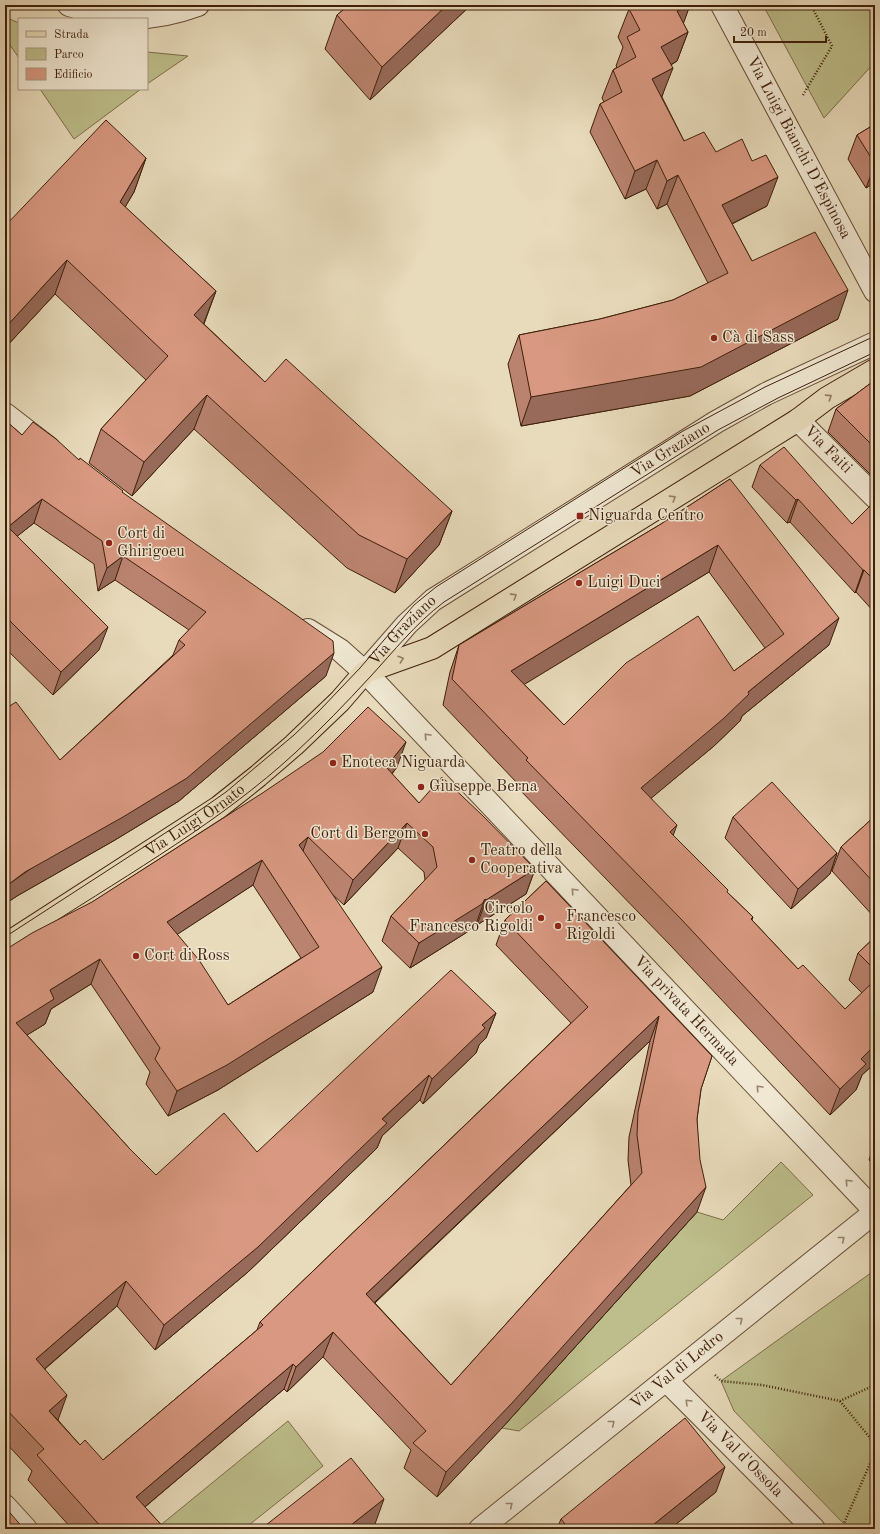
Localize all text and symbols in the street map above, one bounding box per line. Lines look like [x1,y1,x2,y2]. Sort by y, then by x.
legend [18,18,148,90]
scale bar [734,18,826,44]
text: 20 m [740,27,767,39]
text: Strada [54,29,89,41]
text: Parco [54,49,84,61]
street label: Via Luigi Bianchi D'Espinosa [743,54,854,242]
text: Edificio [54,69,93,81]
place label: Cà di Sass [722,330,794,346]
marker: Cà di Sass [709,333,719,343]
one-way arrow [825,394,832,401]
street label: Via Graziano [628,420,713,481]
street label: Via Faiti [801,423,855,477]
one-way arrow [669,496,676,503]
place label: Niguarda Centro [588,508,704,524]
marker: Niguarda Centro [575,511,585,521]
place label: Cort di Ghirigoeu [117,526,185,560]
marker: Cort di Ghirigoeu [104,538,114,548]
place label: Luigi Duci [587,575,660,591]
marker: Luigi Duci [574,578,584,588]
street label: Via Graziano [366,593,440,669]
one-way arrow [510,594,517,601]
one-way arrow [398,655,405,664]
one-way arrow [424,733,431,741]
place label: Enoteca Niguarda [341,755,466,771]
marker: Enoteca Niguarda [328,758,338,768]
place label: Giuseppe Berna [429,779,538,795]
street label: Via Luigi Ornato [142,781,248,860]
marker: Giuseppe Berna [416,782,426,792]
place label: Cort di Bergom [310,826,417,842]
marker: Cort di Bergom [420,829,430,839]
place label: Teatro della Cooperativa [480,843,563,877]
marker: Teatro della Cooperativa [467,855,477,865]
one-way arrow [571,889,578,896]
place label: Circolo Francesco Rigoldi [409,901,533,935]
place label: Francesco Rigoldi [566,909,636,943]
marker: Circolo Francesco Rigoldi [536,913,546,923]
marker: Francesco Rigoldi [553,921,563,931]
place label: Cort di Ross [144,948,230,964]
marker: Cort di Ross [131,951,141,961]
street label: Via privata Hermada [630,953,742,1069]
one-way arrow [756,1085,764,1093]
one-way arrow [845,1179,853,1187]
one-way arrow [837,1237,844,1244]
one-way arrow [736,1318,743,1325]
street label: Via Val di Ledro [628,1329,727,1413]
one-way arrow [685,1399,693,1407]
street label: Via Val d'Ossola [694,1409,786,1501]
one-way arrow [607,1421,614,1428]
one-way arrow [506,1502,513,1509]

